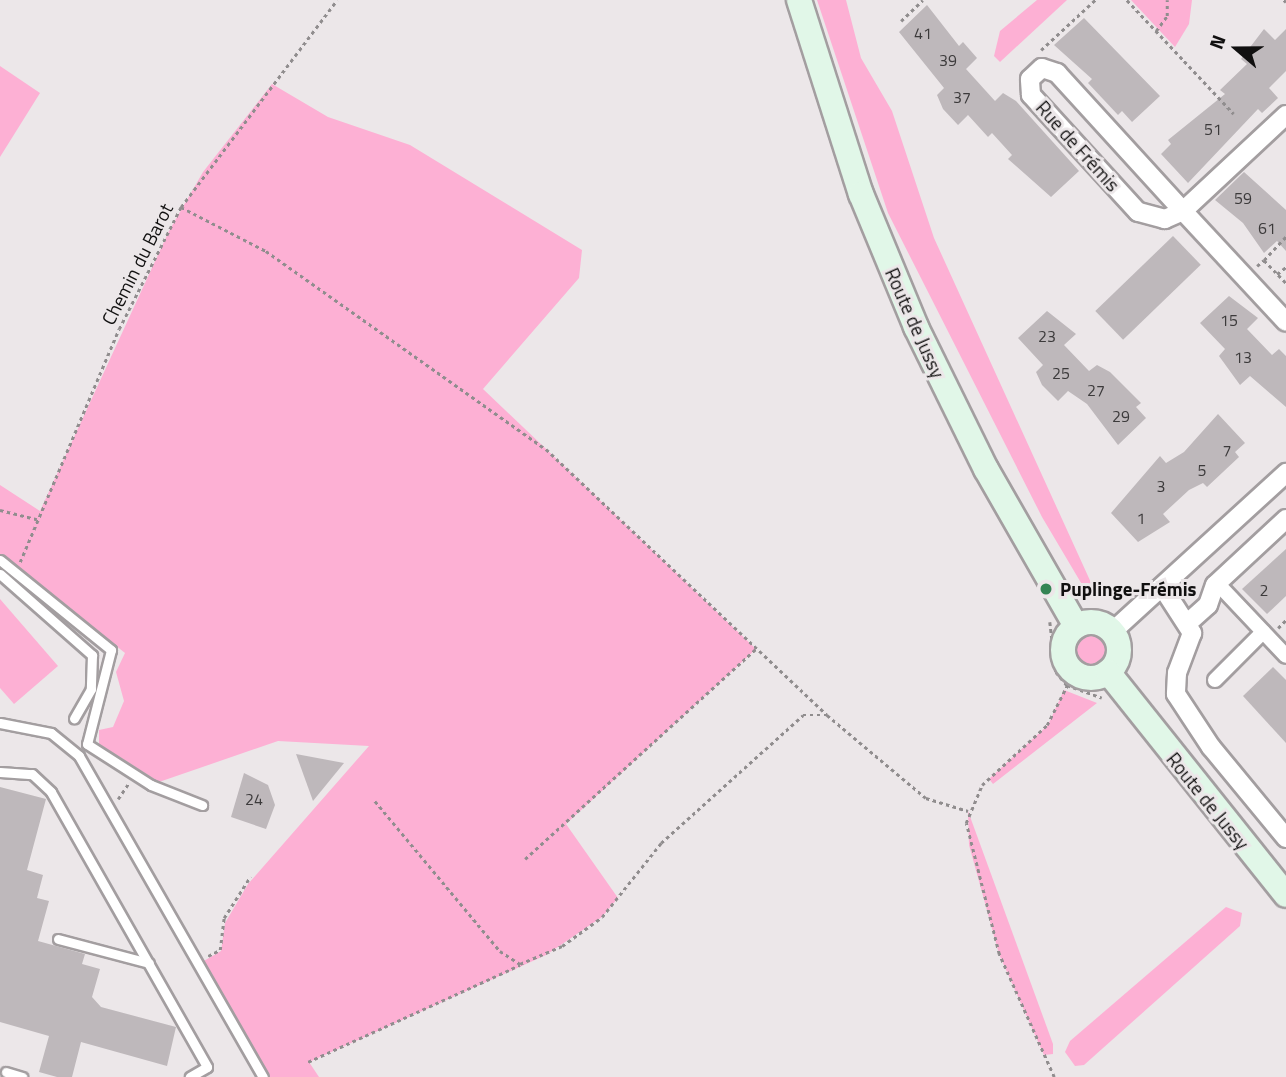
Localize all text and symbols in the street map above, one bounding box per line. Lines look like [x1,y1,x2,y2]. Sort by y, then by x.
north arrow [1202,14,1272,84]
house number: 41 [914,23,932,43]
text: N [1201,31,1233,53]
house number: 39 [939,50,957,70]
house number: 37 [953,87,971,107]
street label: Rue de Frémis [1031,96,1125,196]
house number: 51 [1204,119,1222,139]
house number: 59 [1234,188,1252,208]
street label: Chemin du Barot [97,200,177,328]
house number: 61 [1258,218,1276,238]
street label: Route de Jussy [881,264,949,382]
house number: 15 [1220,310,1238,330]
house number: 23 [1038,326,1056,346]
house number: 13 [1234,347,1252,367]
house number: 25 [1052,363,1070,383]
house number: 27 [1087,380,1105,400]
house number: 29 [1112,406,1130,426]
house number: 7 [1223,440,1231,460]
house number: 5 [1198,460,1206,480]
house number: 3 [1157,476,1165,496]
house number: 1 [1137,508,1145,528]
place label: Puplinge-Frémis [1060,578,1196,600]
house number: 2 [1260,580,1268,600]
marker: Puplinge-Frémis [1038,581,1054,597]
street label: Route de Jussy [1162,748,1254,854]
house number: 24 [245,789,263,809]

